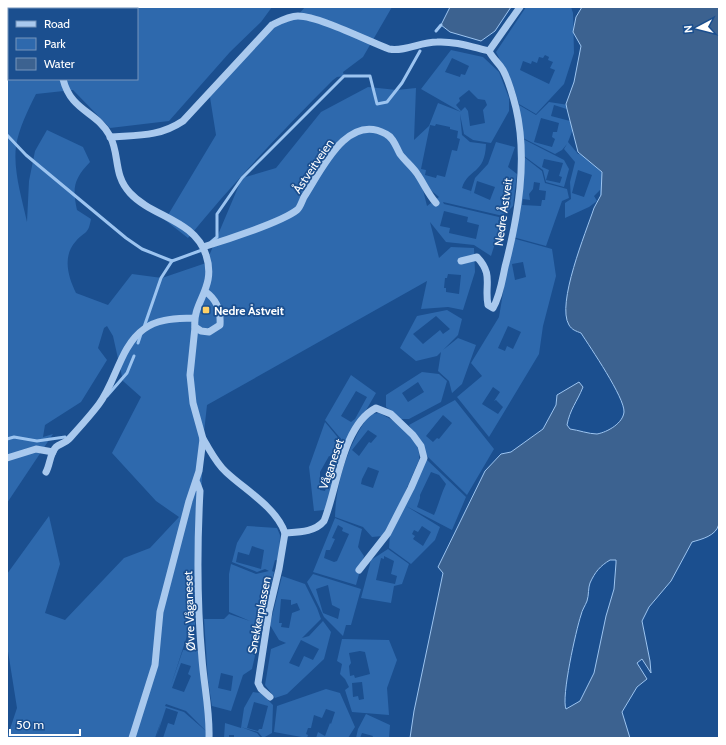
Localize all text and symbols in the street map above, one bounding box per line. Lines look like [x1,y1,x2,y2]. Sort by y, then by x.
legend [8,8,138,80]
north arrow [678,8,718,48]
text: Road [44,16,70,31]
text: N [681,25,695,34]
text: Park [44,36,66,51]
text: Water [44,56,75,71]
street label: Åstveitveien [289,136,337,196]
street label: Nedre Åstveit [491,177,515,247]
place label: Nedre Åstveit [214,303,284,318]
marker: Nedre Åstveit [201,305,211,315]
street label: Våganeset [315,437,347,491]
street label: Øvre Våganeset [180,571,198,651]
street label: Snekkerplassen [244,575,274,655]
scale bar [10,711,80,737]
text: 50 m [16,717,44,732]

